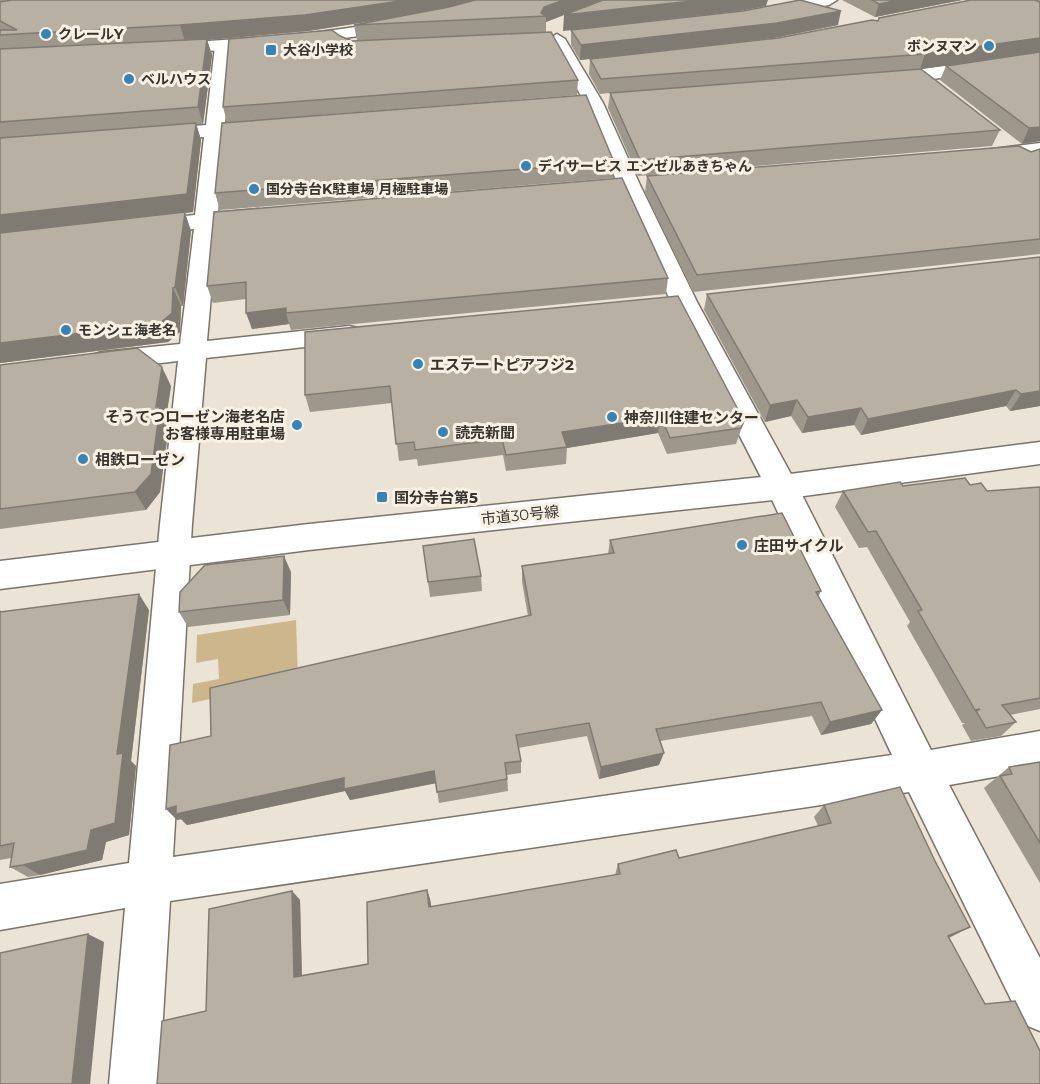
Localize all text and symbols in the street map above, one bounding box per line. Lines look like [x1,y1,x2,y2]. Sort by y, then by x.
place label: クレールY [58,25,124,43]
marker: クレールY [39,27,53,41]
place label: ボンヌマン [907,37,977,55]
marker: ボンヌマン [982,39,996,53]
place label: 大谷小学校 [283,41,353,59]
marker: 大谷小学校 [264,43,278,57]
place label: ベルハウス [141,70,211,88]
marker: ベルハウス [122,72,136,86]
place label: デイサービス エンゼルあきちゃん [538,157,752,175]
marker: デイサービス エンゼルあきちゃん [519,159,533,173]
place label: 国分寺台K駐車場 月極駐車場 [266,180,448,198]
marker: 国分寺台K駐車場 月極駐車場 [247,182,261,196]
place label: モンシェ海老名 [78,321,176,339]
marker: モンシェ海老名 [59,323,73,337]
place label: エステートピアフジ2 [430,355,574,374]
marker: エステートピアフジ2 [411,357,425,371]
place label: そうてつローゼン海老名店 お客様専用駐車場 [105,407,285,443]
place label: 神奈川住建センター [623,408,759,427]
marker: 神奈川住建センター [605,410,619,424]
marker: そうてつローゼン海老名店 お客様専用駐車場 [290,418,304,432]
place label: 読売新聞 [455,423,515,442]
marker: 読売新聞 [436,425,450,439]
place label: 相鉄ローゼン [95,450,185,469]
marker: 相鉄ローゼン [76,452,90,466]
place label: 国分寺台第5 [394,488,478,507]
marker: 国分寺台第5 [375,490,389,504]
street label: 市道30号線 [480,501,560,529]
place label: 庄田サイクル [754,536,843,555]
marker: 庄田サイクル [735,538,749,552]

